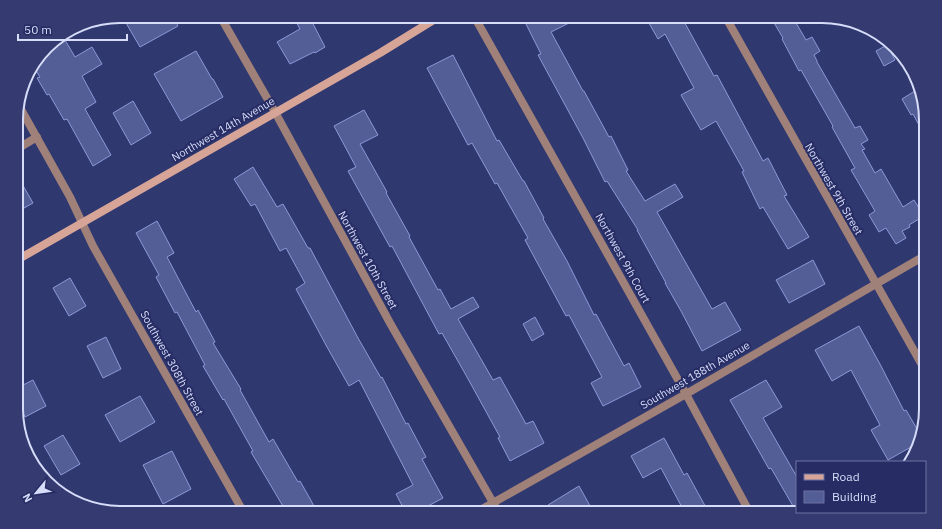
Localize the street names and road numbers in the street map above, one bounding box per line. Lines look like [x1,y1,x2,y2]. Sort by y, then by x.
street label: Northwest 14th Avenue [169,94,277,164]
street label: Northwest 9th Street [802,141,866,238]
street label: Northwest 10th Street [335,208,401,312]
street label: Northwest 9th Court [592,211,654,306]
street label: Southwest 308th Street [137,308,207,418]
street label: Southwest 188th Avenue [638,338,752,412]

